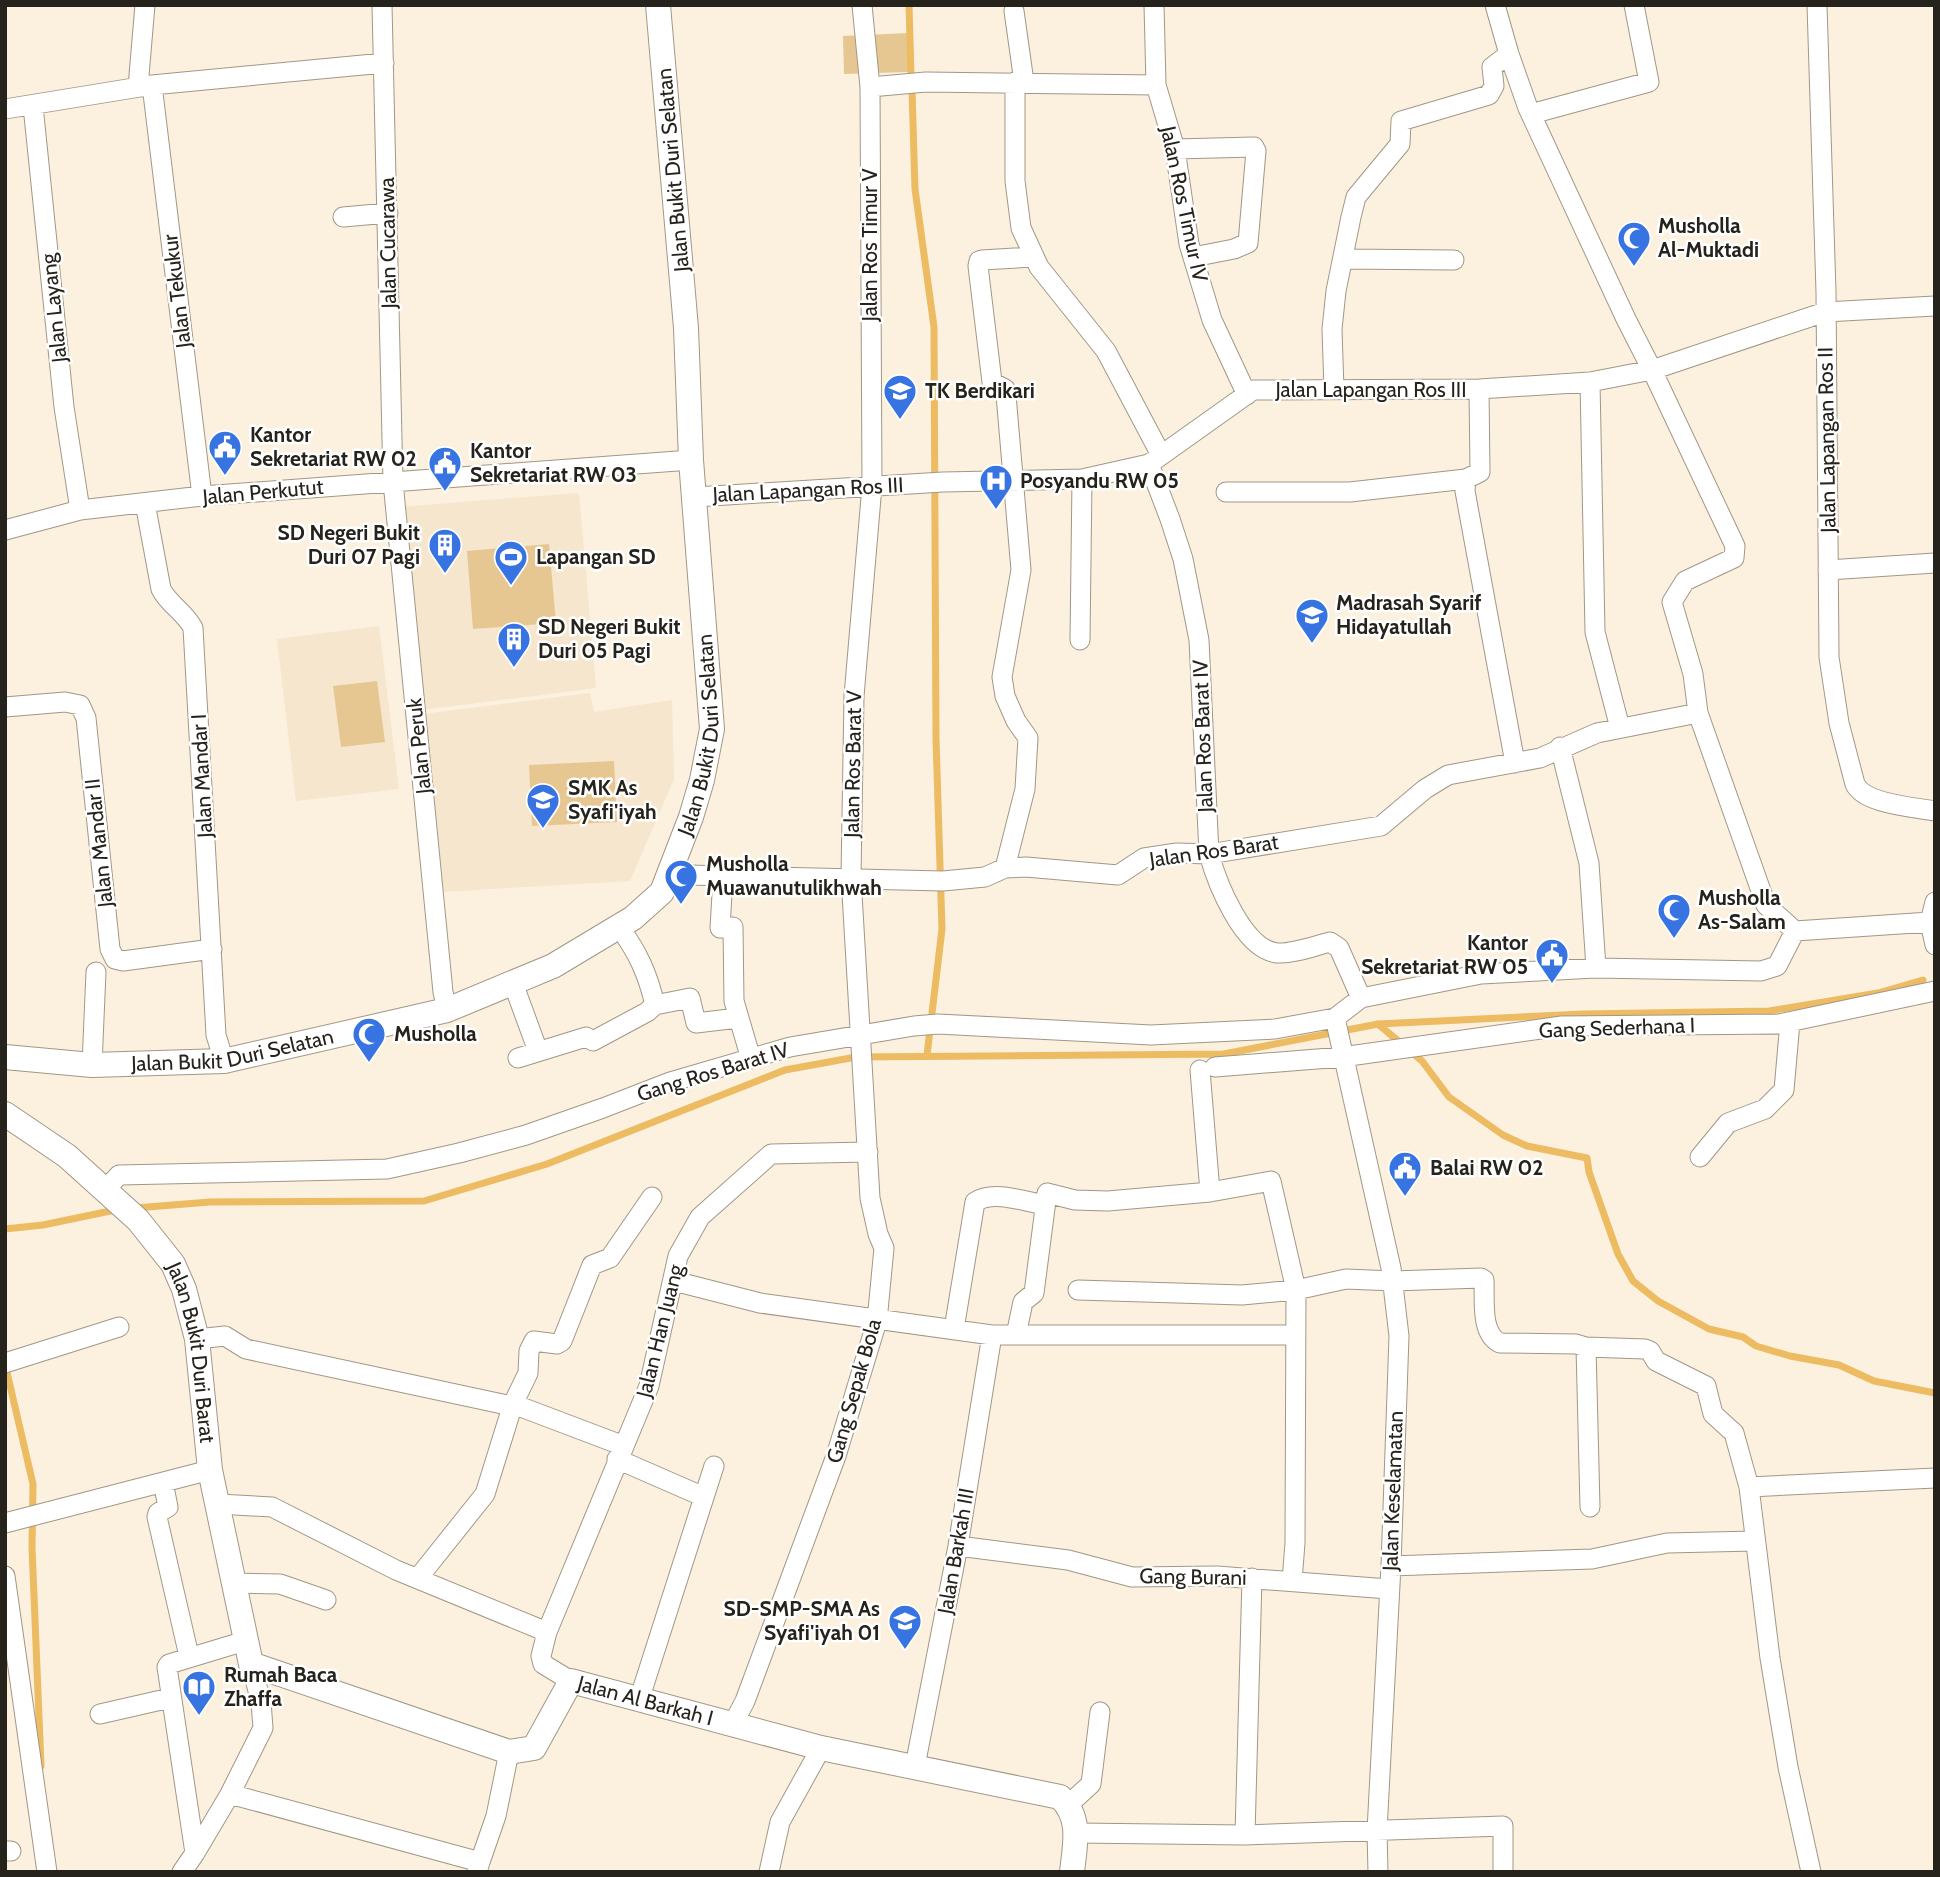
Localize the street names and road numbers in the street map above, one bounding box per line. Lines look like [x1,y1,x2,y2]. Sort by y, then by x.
street label: Jalan Bukit Duri Selatan [651,67,694,274]
street label: Jalan Ros Timur IV [1156,123,1213,284]
street label: Jalan Ros Timur V [857,168,882,323]
street label: Jalan Cucarawa [374,177,401,310]
street label: Jalan Tekukur [157,232,196,350]
street label: Jalan Layang [35,252,72,365]
street label: Jalan Lapangan Ros II [1812,347,1841,534]
street label: Jalan Lapangan Ros III [1274,377,1467,402]
street label: Jalan Lapangan Ros III [711,472,904,507]
street label: Jalan Perkutut [200,474,325,509]
street label: Jalan Bukit Duri Selatan [672,633,724,840]
street label: Jalan Ros Barat IV [1187,659,1218,814]
street label: Jalan Ros Barat V [839,690,866,839]
street label: Jalan Peruk [401,696,436,796]
street label: Jalan Mandar I [186,713,217,840]
street label: Jalan Mandar II [79,777,118,910]
street label: Jalan Ros Barat [1147,829,1280,872]
street label: Gang Sederhana I [1538,1012,1696,1043]
street label: Jalan Bukit Duri Selatan [130,1023,336,1076]
street label: Gang Ros Barat IV [634,1037,792,1106]
street label: Jalan Bukit Duri Barat [161,1257,220,1444]
street label: Jalan Han Juang [631,1261,688,1401]
street label: Gang Sepak Bola [821,1316,886,1466]
street label: Jalan Keselamatan [1377,1410,1408,1573]
street label: Jalan Barkah III [932,1486,979,1617]
street label: Gang Burani [1139,1563,1247,1590]
street label: Jalan Al Barkah I [574,1670,716,1731]

